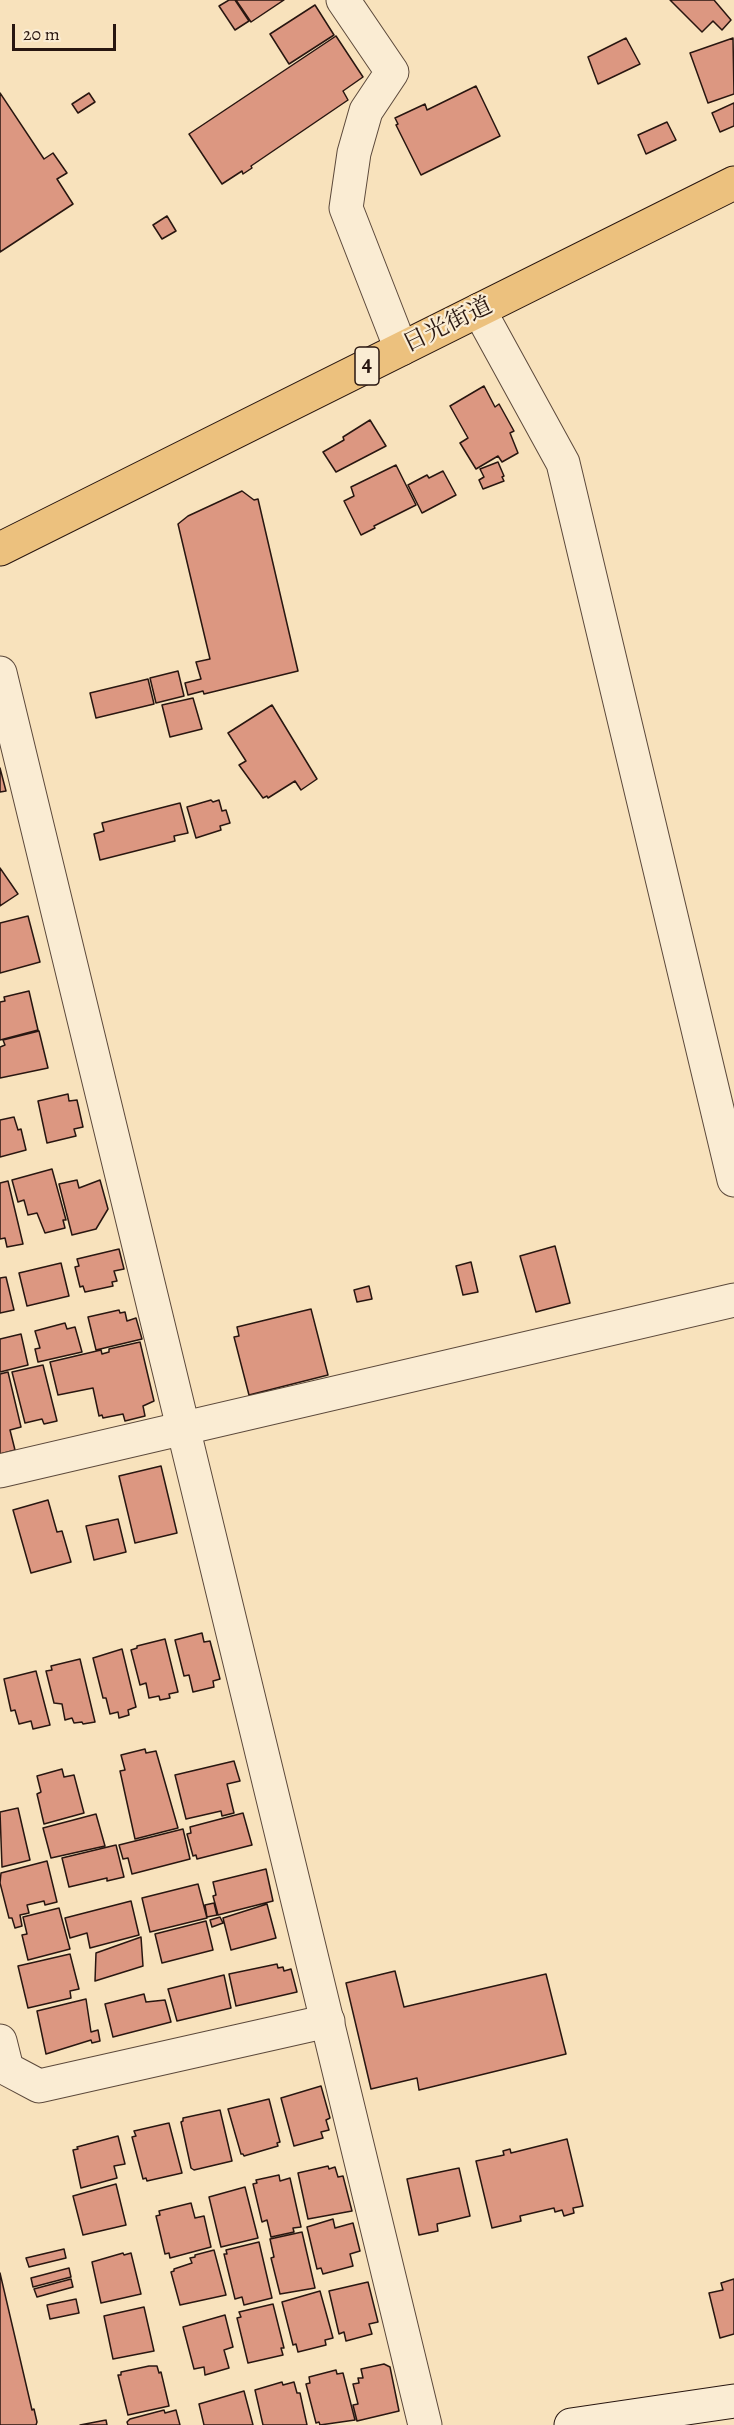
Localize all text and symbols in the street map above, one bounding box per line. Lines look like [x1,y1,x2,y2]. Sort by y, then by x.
scale bar [15,12,118,50]
text: 20 m [23,22,60,46]
street label: 日光街道 [399,292,497,360]
road number: 4 [355,347,379,385]

